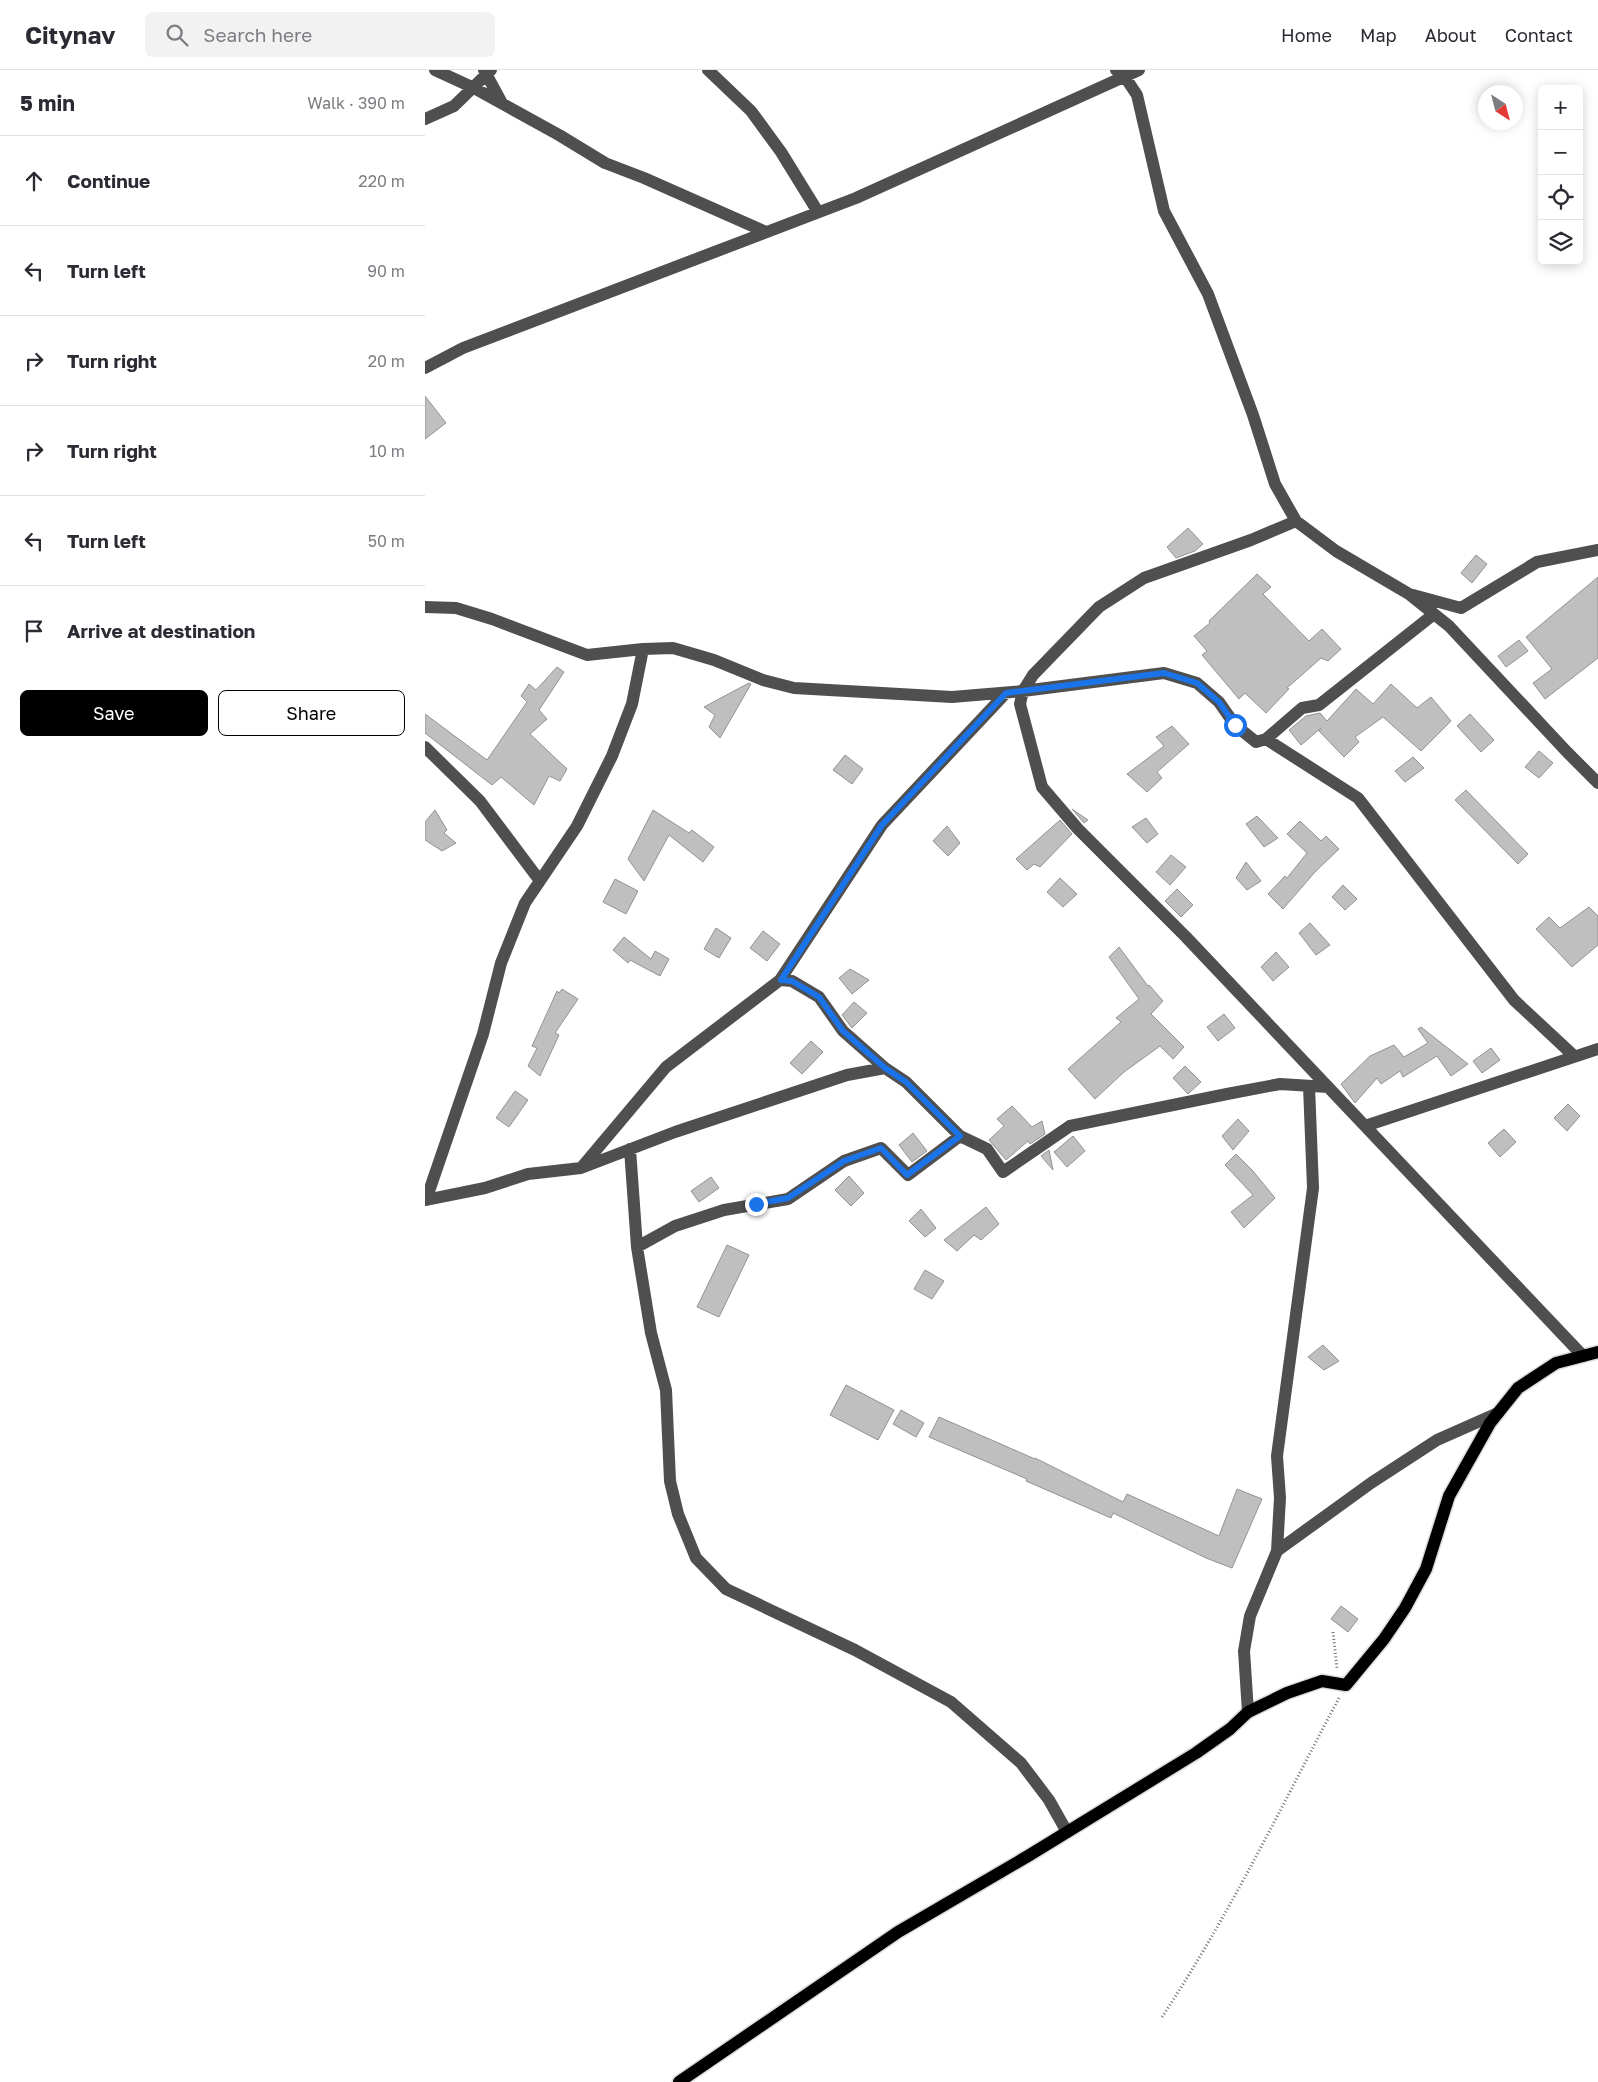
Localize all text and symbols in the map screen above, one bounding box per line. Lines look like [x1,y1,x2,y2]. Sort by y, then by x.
search box [145,12,495,57]
text: Citynav [25,20,115,49]
icon: search [163,21,191,49]
text: Search here [203,23,312,46]
text: Home [1281,24,1332,46]
text: Map [1360,24,1397,46]
text: About [1425,24,1477,46]
text: Contact [1505,24,1573,46]
north arrow [1478,85,1523,130]
map controls [1538,85,1583,265]
button: + [1538,85,1583,130]
text: 5 min [20,90,75,116]
text: Walk · 390 m [307,93,405,113]
button: − [1538,130,1583,175]
icon: ahead [20,167,48,195]
text: Continue [67,169,150,192]
text: 220 m [358,171,405,191]
button: locate [1538,175,1583,220]
button: layers [1538,220,1583,265]
icon: left [20,257,48,285]
text: Turn left [67,259,146,282]
text: 90 m [367,261,405,281]
icon: right [20,347,48,375]
text: Turn right [67,349,157,372]
text: 20 m [368,351,405,371]
icon: right [20,437,48,465]
text: Turn right [67,439,157,462]
text: 10 m [369,441,405,461]
icon: left [20,527,48,555]
text: Turn left [67,529,146,552]
text: 50 m [368,531,405,551]
icon: arrive [20,617,48,645]
text: Arrive at destination [67,619,255,642]
button: Save [20,690,208,736]
button: Share [218,690,405,736]
route start [1224,714,1247,737]
route end [745,1193,768,1216]

